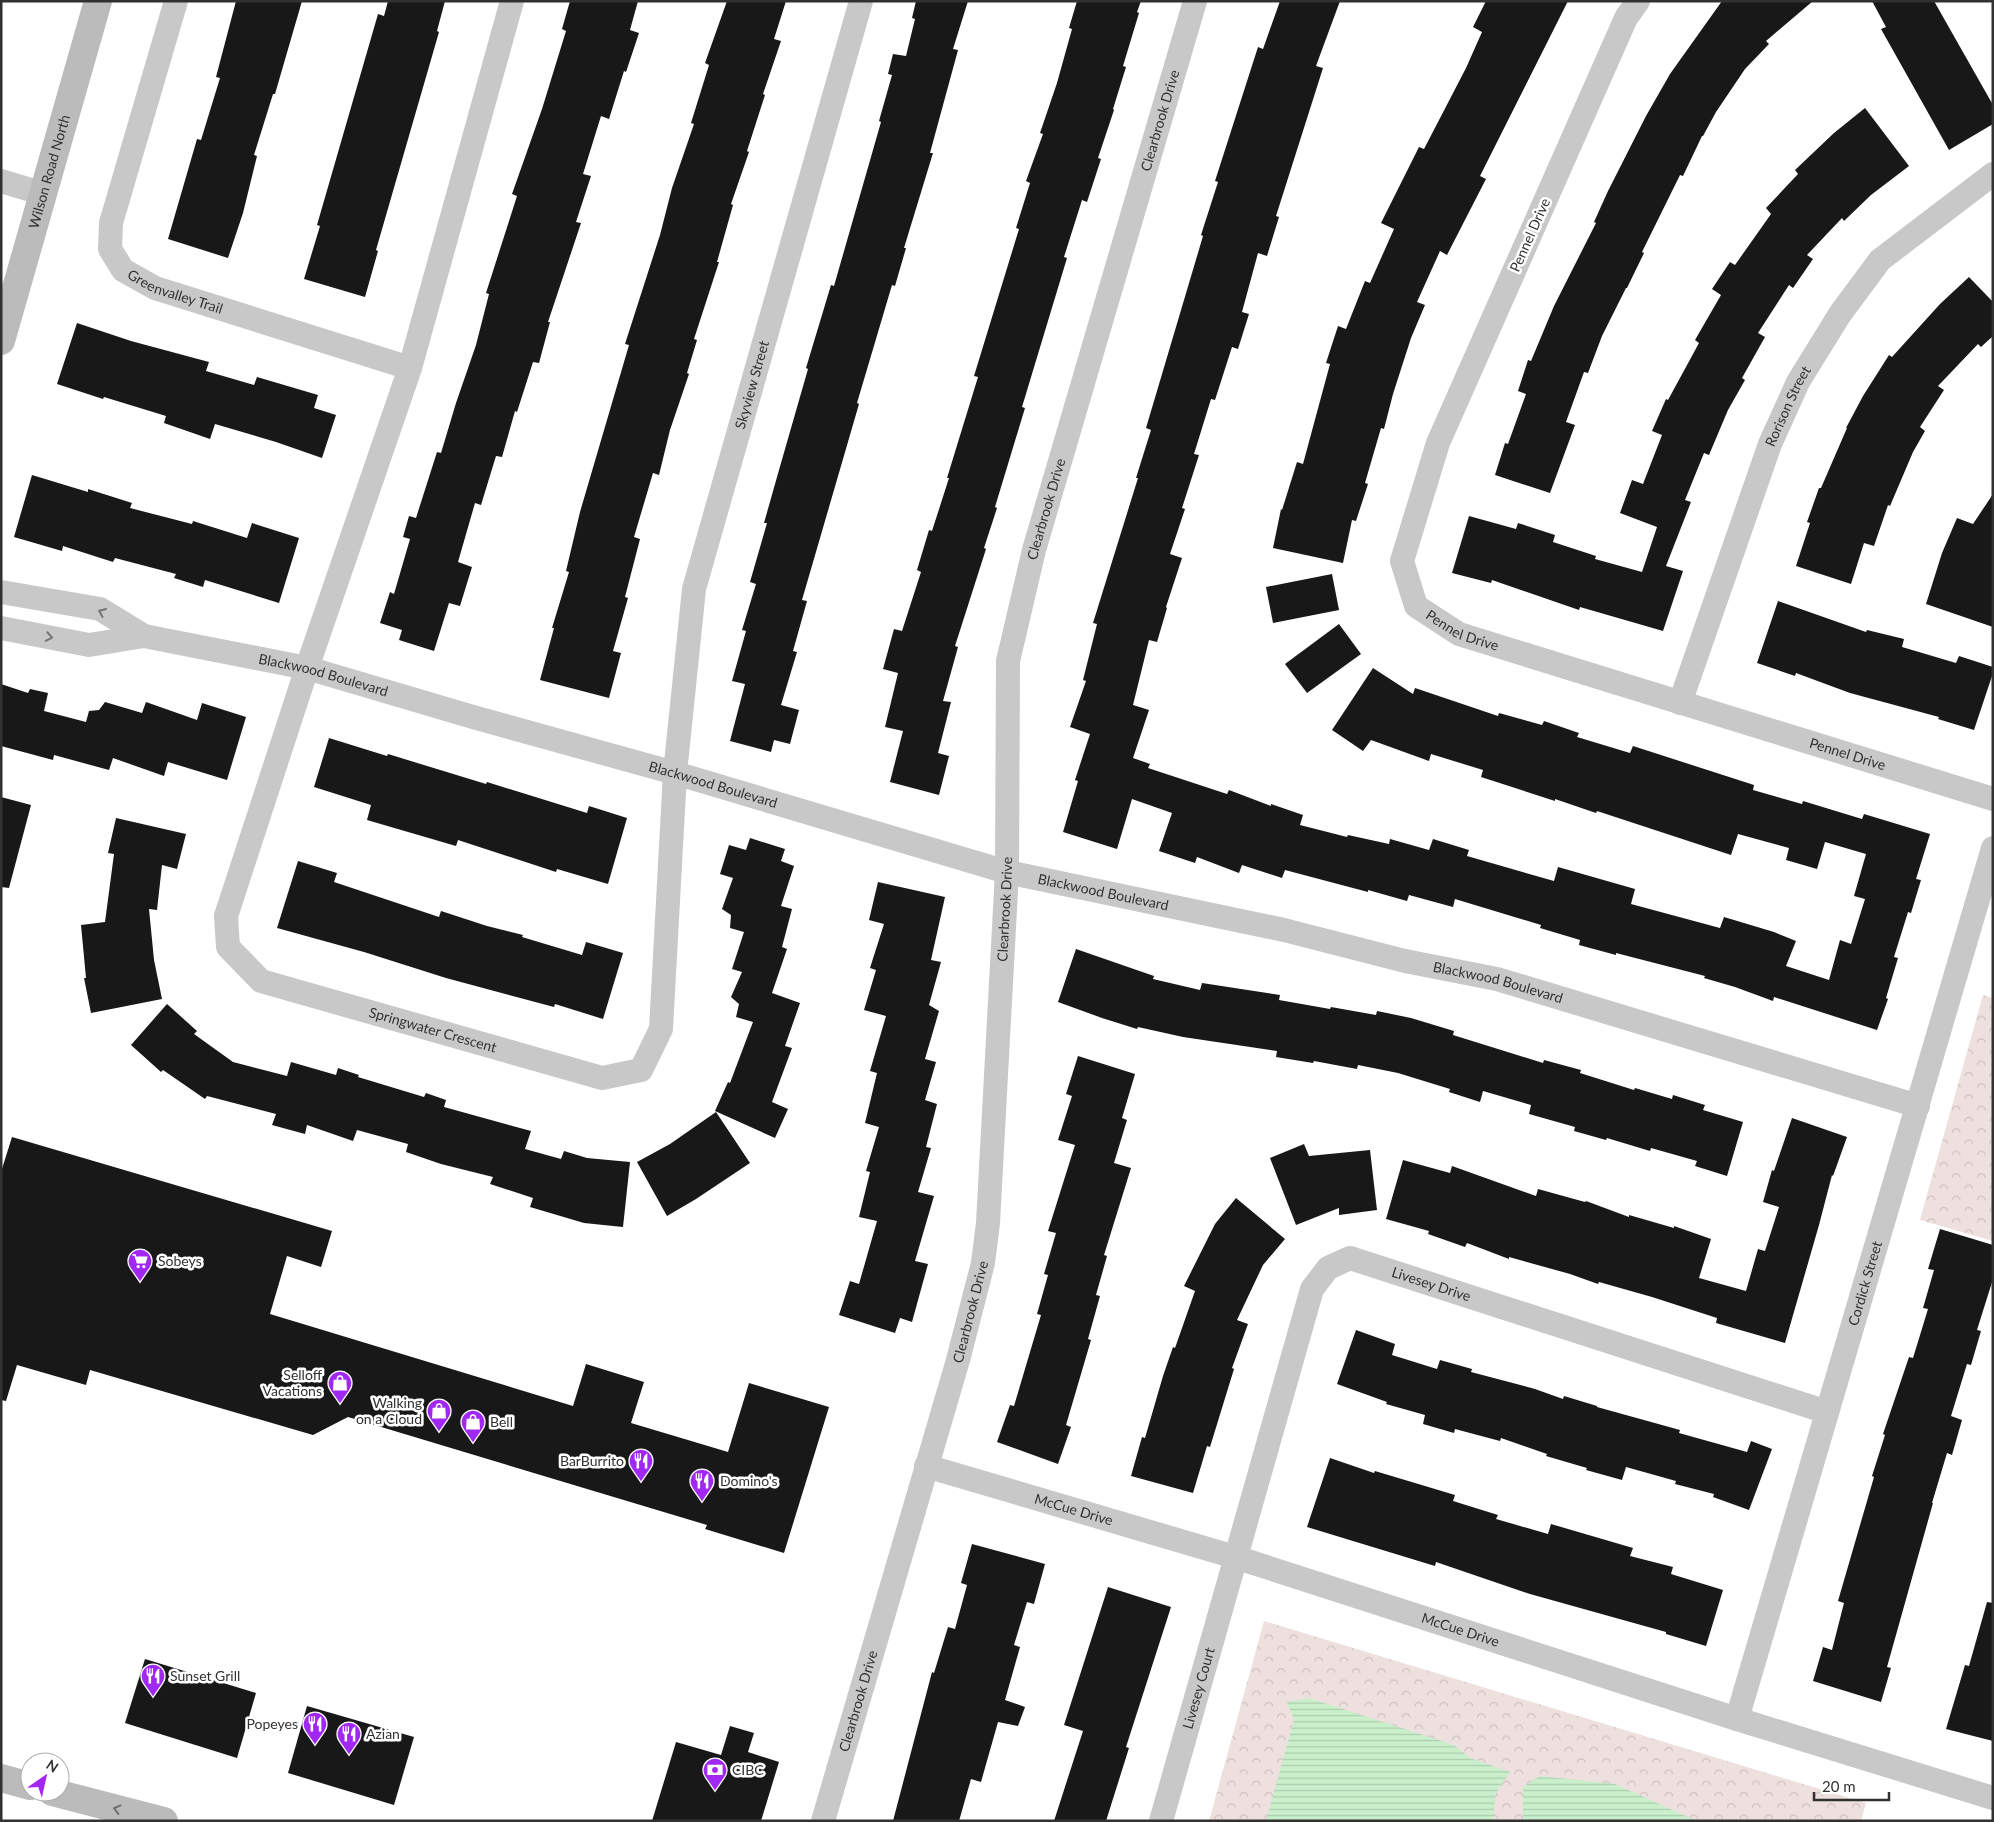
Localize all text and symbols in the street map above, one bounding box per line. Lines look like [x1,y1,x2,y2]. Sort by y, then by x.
street label: Clearbrook Drive [1137,68,1182,173]
street label: Wilson Road North [24,113,73,231]
street label: Pennel Drive [1506,195,1553,274]
street label: Greenvalley Trail [125,265,225,317]
street label: Skyview Street [731,339,772,431]
street label: Rorison Street [1761,363,1814,449]
street label: Clearbrook Drive [1023,456,1068,561]
street label: Pennel Drive [1423,606,1501,654]
one-way arrow [98,607,107,618]
one-way arrow [45,632,54,642]
street label: Blackwood Boulevard [257,650,390,699]
street label: Pennel Drive [1808,734,1888,773]
street label: Blackwood Boulevard [647,757,780,811]
street label: Clearbrook Drive [993,857,1015,962]
street label: Blackwood Boulevard [1036,870,1170,914]
street label: Blackwood Boulevard [1432,958,1565,1006]
street label: Springwater Crescent [367,1003,499,1056]
street label: Cordick Street [1844,1239,1885,1328]
supermarket icon: Sobeys [127,1248,153,1282]
place label: Sobeys [158,1252,202,1269]
street label: Clearbrook Drive [949,1259,991,1365]
street label: Livesey Drive [1390,1263,1473,1304]
place label: Selloff Vacations [263,1366,323,1399]
shop icon: Selloff Vacations [327,1370,353,1404]
place label: Walking on a Cloud [356,1394,422,1427]
shop icon: Walking on a Cloud [426,1398,452,1432]
shop icon: Bell [460,1409,486,1443]
place label: Bell [490,1413,513,1430]
restaurant icon: BarBurrito [628,1448,654,1482]
place label: BarBurrito [560,1452,624,1469]
restaurant icon: Domino's [689,1468,715,1502]
place label: Domino's [720,1472,778,1489]
street label: McCue Drive [1033,1489,1115,1529]
street label: McCue Drive [1420,1609,1502,1650]
street label: Livesey Court [1179,1645,1218,1731]
street label: Clearbrook Drive [835,1648,881,1754]
restaurant icon: Sunset Grill [140,1663,166,1697]
place label: Sunset Grill [170,1667,240,1684]
restaurant icon: Popeyes [302,1711,328,1745]
place label: Popeyes [246,1715,298,1732]
restaurant icon: Azian [336,1721,362,1755]
place label: Azian [366,1725,400,1742]
north arrow [20,1752,70,1802]
text: N [43,1756,62,1776]
bank icon: CIBC [702,1757,728,1791]
place label: CIBC [732,1761,764,1778]
scale bar [1814,1770,1889,1802]
text: 20 m [1822,1777,1856,1795]
one-way arrow [113,1804,121,1814]

